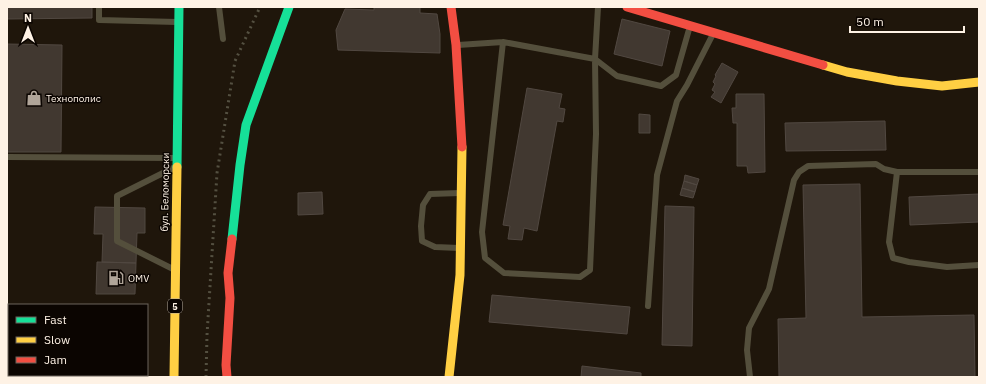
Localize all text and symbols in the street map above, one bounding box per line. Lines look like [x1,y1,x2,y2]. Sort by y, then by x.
north arrow [8,8,48,48]
scale bar [850,8,964,34]
text: N [24,11,32,25]
text: 50 m [856,14,884,29]
shop icon: Технополис [25,89,43,107]
place label: Технополис [46,92,101,105]
street label: бул. Беломорски [158,152,172,232]
fuel station icon: OMV [107,269,125,287]
place label: OMV [128,272,149,285]
road number: 5 [168,299,182,313]
legend [8,304,148,376]
text: Fast [44,312,67,327]
text: Slow [44,332,70,347]
text: Jam [44,352,67,367]

